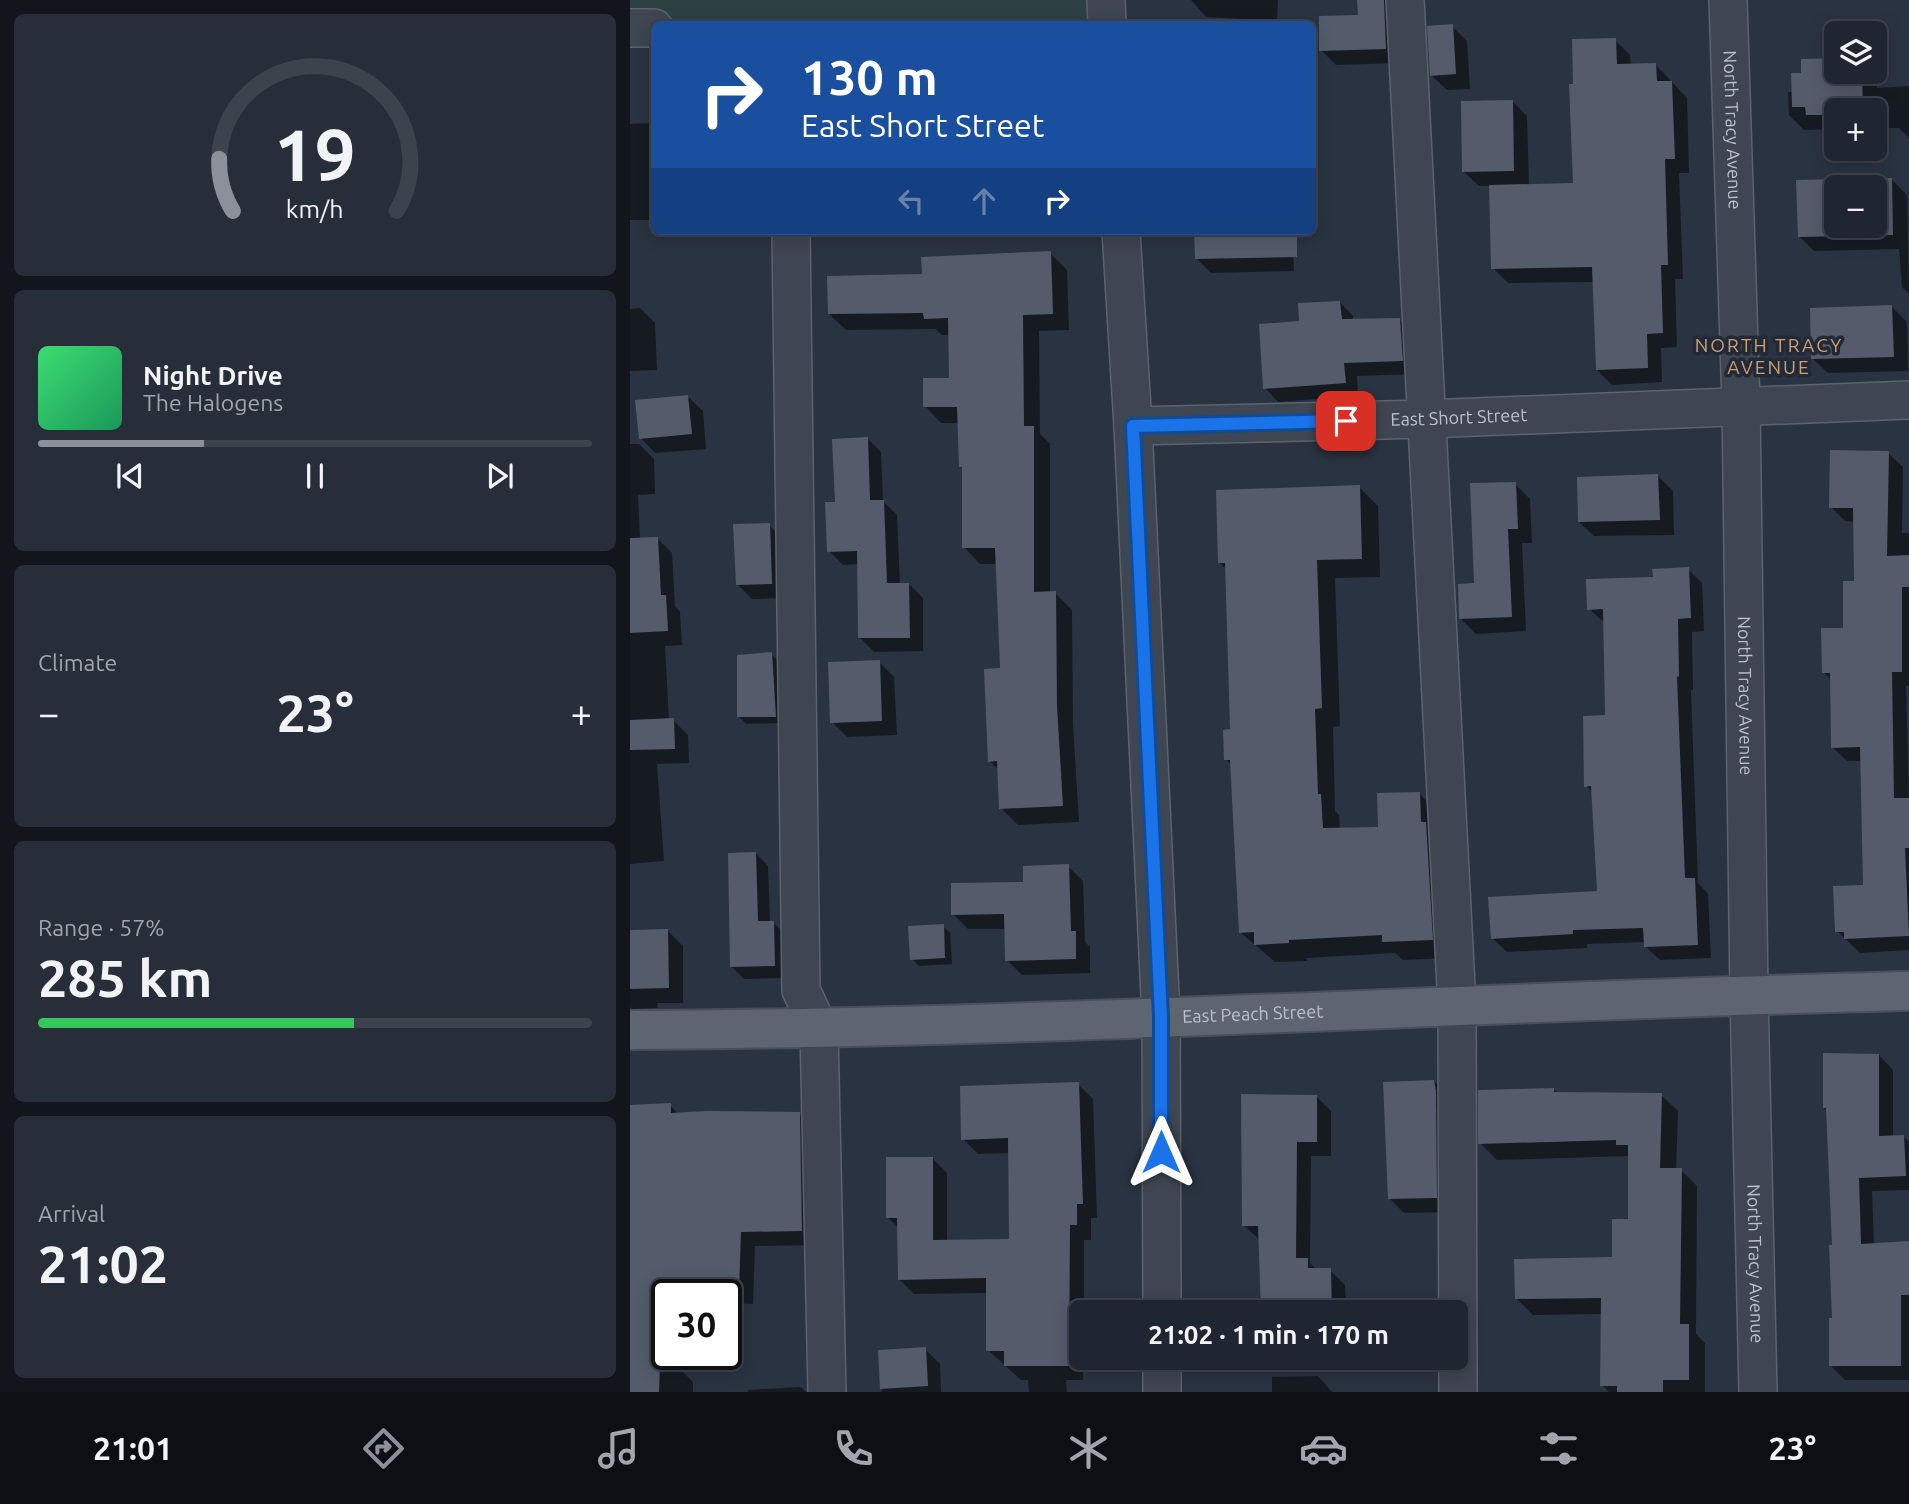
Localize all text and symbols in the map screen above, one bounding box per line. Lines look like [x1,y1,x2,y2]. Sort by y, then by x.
map controls [1824,21,1887,238]
button: layers [1824,21,1887,84]
icon: right [686,49,777,140]
text: 130 m [801,49,938,104]
street label: North Tracy Avenue [1721,50,1746,210]
button: + [1824,98,1887,161]
text: East Short Street [801,107,1044,143]
text: 19 [274,113,356,195]
button: − [1824,175,1887,238]
icon: left [892,182,930,220]
icon: ahead [965,182,1003,220]
icon: right [1038,182,1076,220]
text: km/h [286,195,344,223]
district label: NORTH TRACY AVENUE [1695,334,1843,378]
text: Night Drive [143,361,283,390]
text: The Halogens [143,390,283,415]
pin [1316,391,1376,451]
icon: arrive [1327,402,1365,440]
street label: East Short Street [1390,404,1528,429]
icon: previous [111,457,149,495]
icon: pause [296,457,334,495]
icon: next [481,457,519,495]
street label: North Tracy Avenue [1735,616,1757,775]
text: Climate [38,650,117,675]
text: 23° [276,684,354,742]
text: − [38,692,59,734]
text: + [571,692,592,734]
text: Range · 57% [38,915,165,940]
text: 285 km [38,949,212,1007]
street label: East Peach Street [1182,1000,1324,1026]
position arrow [1124,1115,1198,1189]
street label: North Tracy Avenue [1744,1184,1768,1343]
text: Arrival [38,1201,105,1226]
text: 21:02 [38,1235,168,1293]
speed limit sign: 30 [651,1279,742,1370]
text: 21:02 · 1 min · 170 m [1148,1320,1389,1349]
icon: directions [359,1424,408,1473]
icon: music [594,1424,643,1473]
icon: phone [829,1424,878,1473]
icon: climate [1064,1424,1113,1473]
icon: car [1299,1424,1348,1473]
icon: filters [1534,1424,1583,1473]
text: 21:01 [93,1430,173,1466]
text: 23° [1769,1430,1816,1466]

